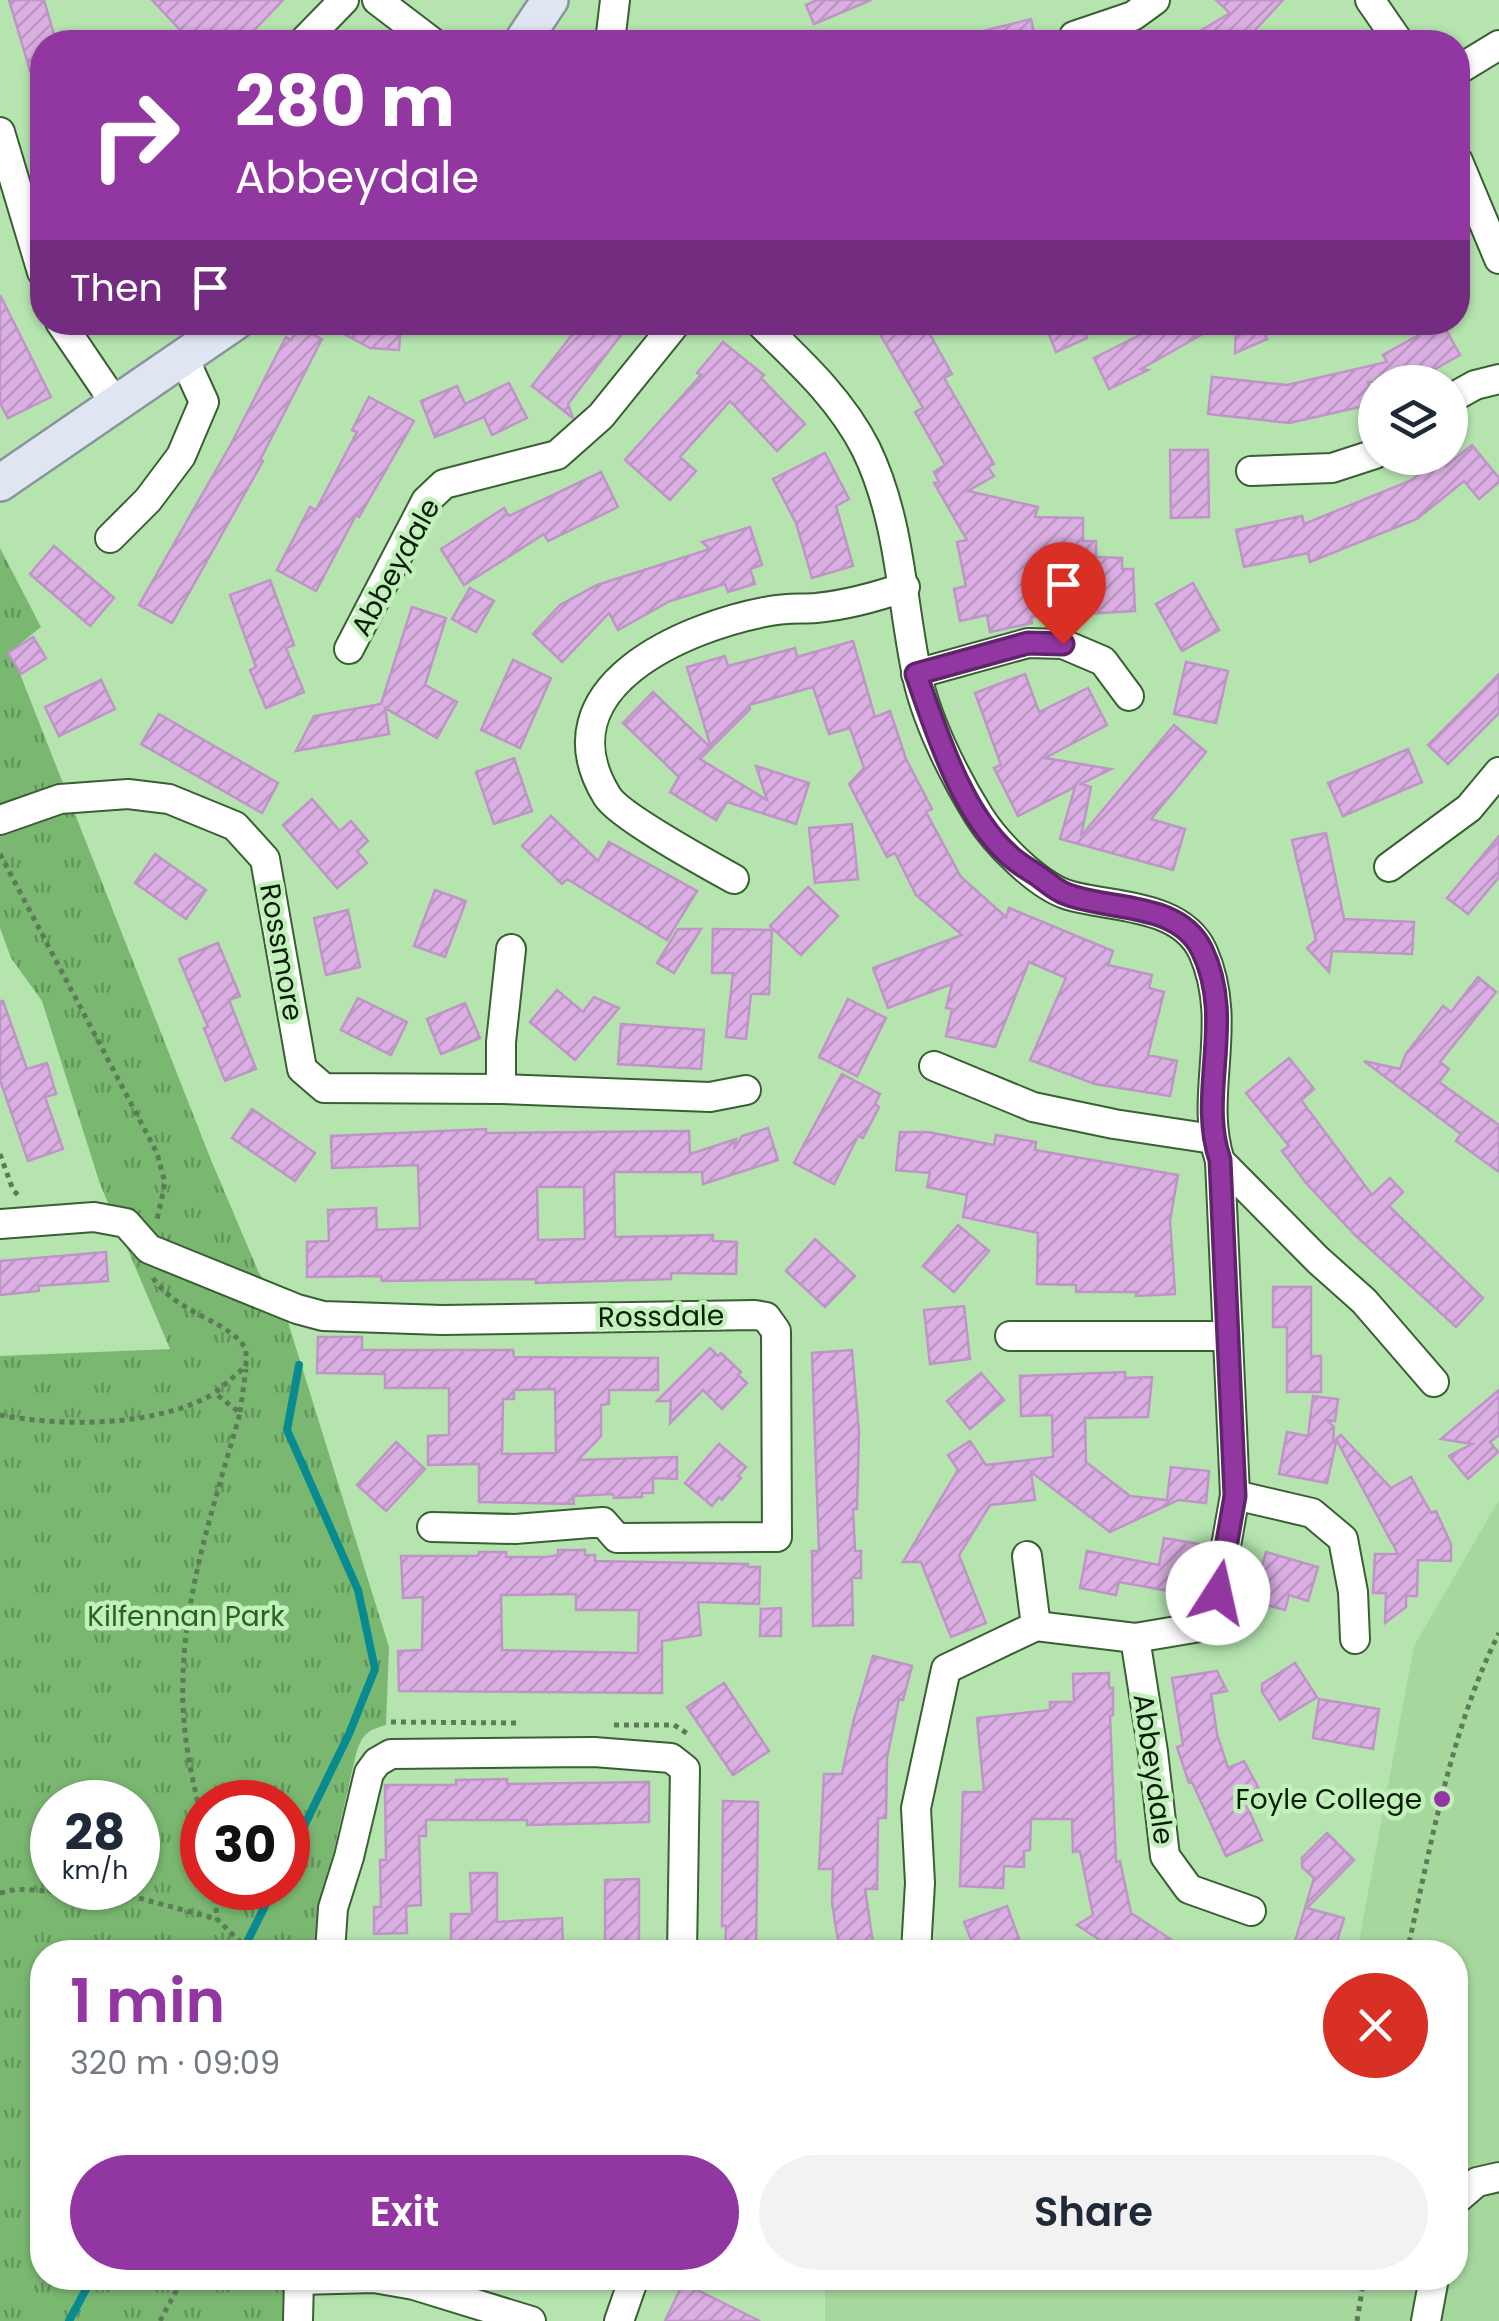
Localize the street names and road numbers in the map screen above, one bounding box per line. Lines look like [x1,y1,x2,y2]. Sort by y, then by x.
street label: Abbeydale [342,491,449,643]
street label: Rossmore [250,880,313,1024]
street label: Rossdale [598,1296,724,1337]
street label: Abbeydale [1124,1691,1183,1847]

